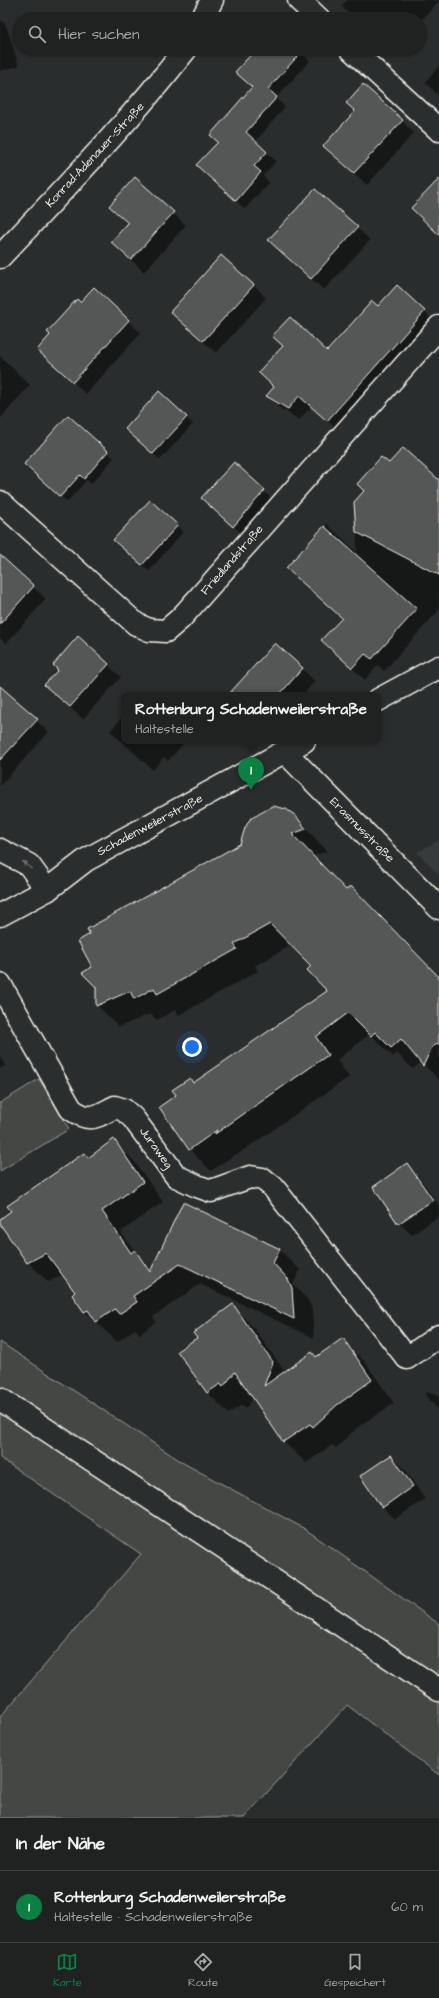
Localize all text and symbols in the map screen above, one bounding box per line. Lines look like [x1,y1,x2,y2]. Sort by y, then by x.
search box [12,12,427,56]
icon: search [26,23,48,45]
text: Hier suchen [58,24,139,45]
street label: Konrad-Adenauer-Straße [42,98,149,211]
street label: Friedlandstraße [197,521,268,599]
popup [121,692,381,744]
text: Rottenburg Schadenweilerstraße [135,699,367,720]
text: Haltestelle [135,720,194,738]
pin: 1 [238,757,264,790]
street label: Schadenweilerstraße [94,790,206,860]
street label: Erasmusstraße [326,794,399,867]
one-way arrow [22,861,33,870]
your location [182,1037,202,1057]
street label: Juraweg [134,1124,177,1173]
text: In der Nähe [16,1832,105,1856]
text: Rottenburg Schadenweilerstraße [54,1887,286,1908]
text: 1 [28,1898,30,1916]
text: 60 m [391,1898,423,1916]
text: Haltestelle · Schadenweilerstraße [54,1908,252,1926]
tab: Karte [53,1951,82,1990]
tab: Route [188,1951,218,1990]
tab: Gespeichert [324,1951,386,1990]

